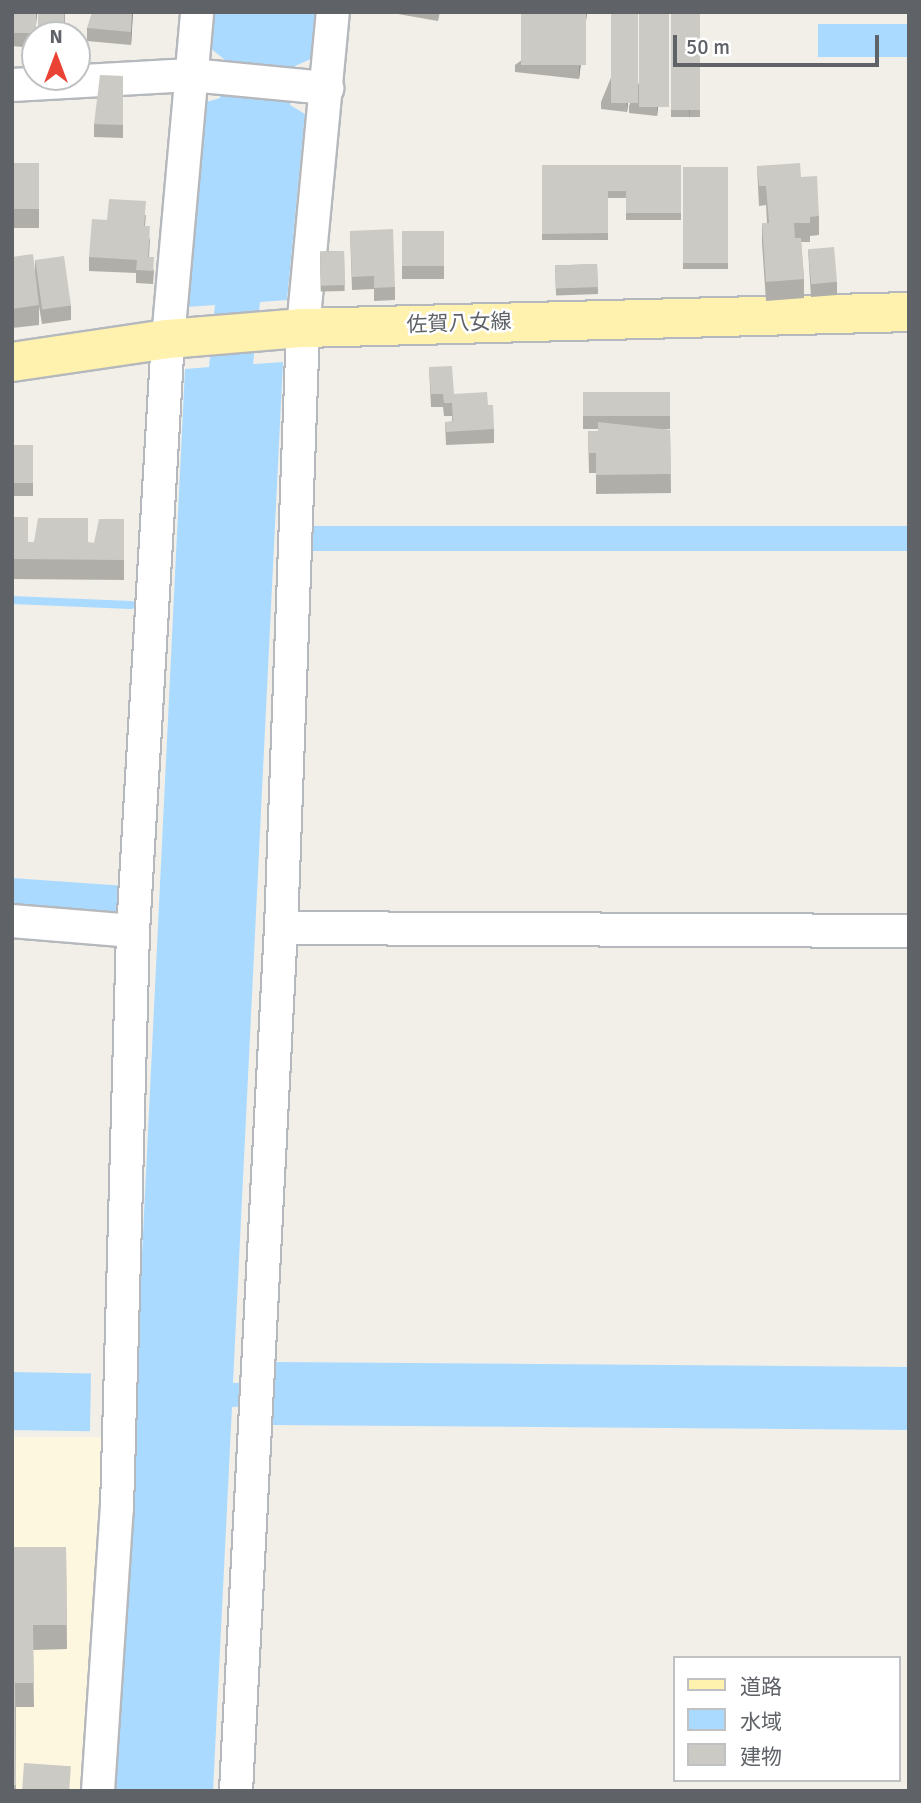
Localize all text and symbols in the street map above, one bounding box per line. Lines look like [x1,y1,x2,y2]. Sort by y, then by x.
north arrow [21,21,91,91]
scale bar [676,21,883,65]
text: N [49,25,63,49]
text: 50 m [686,34,730,60]
street label: 佐賀八女線 [406,309,512,337]
legend [673,1656,900,1782]
text: 道路 [740,1674,782,1700]
text: 水域 [740,1709,782,1735]
text: 建物 [740,1744,782,1770]

